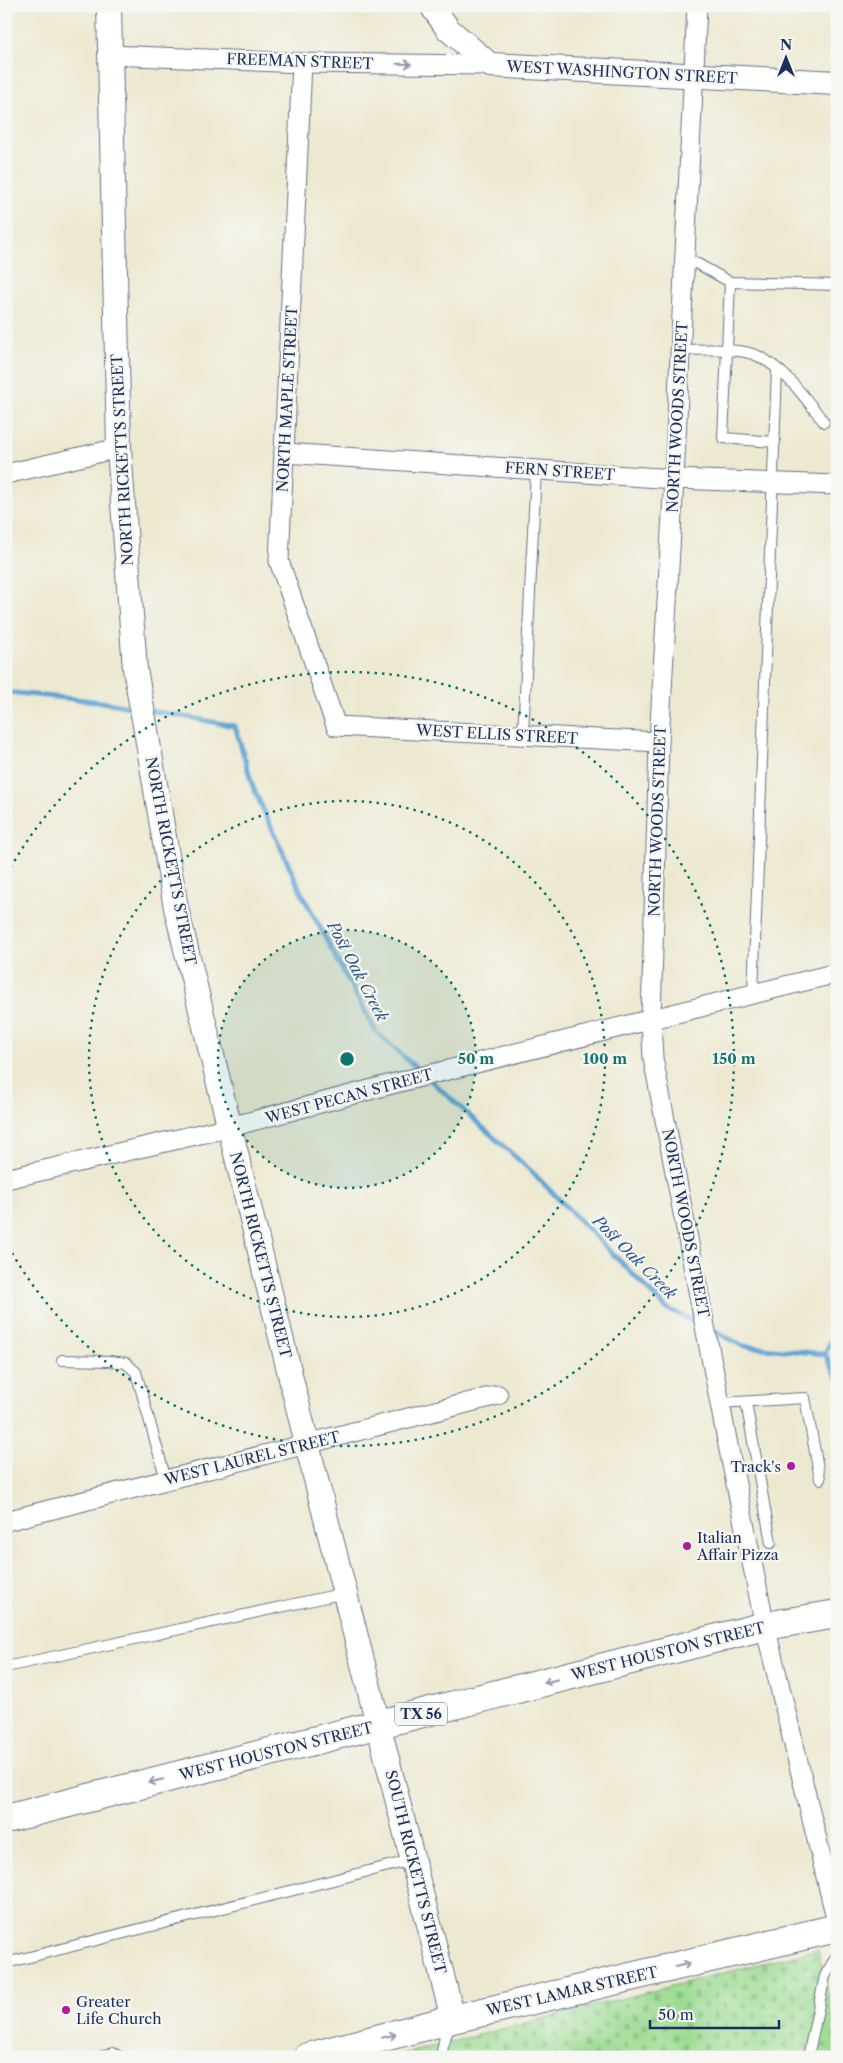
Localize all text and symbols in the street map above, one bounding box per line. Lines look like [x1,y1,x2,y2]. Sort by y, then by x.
north arrow [760,32,810,82]
text: N [780,36,792,54]
street label: FREEMAN STREET [226,49,375,73]
street label: WEST WASHINGTON STREET [505,56,739,88]
one-way arrow [395,59,411,69]
street label: NORTH MAPLE STREET [273,305,301,493]
street label: NORTH WOODS STREET [662,320,692,513]
street label: NORTH RICKETTS STREET [107,353,137,566]
street label: FERN STREET [504,458,617,484]
street label: WEST ELLIS STREET [414,720,579,748]
street label: NORTH WOODS STREET [644,724,670,917]
street label: NORTH RICKETTS STREET [141,755,201,968]
water label: Post Oak Creek [322,916,393,1025]
text: 50 m [458,1049,494,1068]
text: 100 m [583,1049,627,1068]
text: 150 m [712,1049,756,1068]
centre of rings [338,1050,356,1068]
street label: WEST PECAN STREET [262,1064,436,1128]
street label: NORTH WOODS STREET [658,1127,714,1320]
street label: NORTH RICKETTS STREET [226,1150,296,1361]
water label: Post Oak Creek [587,1209,682,1304]
street label: WEST LAUREL STREET [161,1427,343,1489]
place label: Track's [730,1457,781,1476]
marker: Track's [785,1460,797,1472]
place label: Italian Affair Pizza [696,1528,779,1564]
marker: Italian Affair Pizza [681,1540,693,1552]
street label: WEST HOUSTON STREET [568,1618,768,1685]
one-way arrow [543,1677,559,1686]
road number: TX 56 [395,1702,447,1726]
street label: WEST HOUSTON STREET [176,1718,376,1785]
street label: SOUTH RICKETTS STREET [381,1768,451,1977]
one-way arrow [148,1777,164,1786]
one-way arrow [674,1960,690,1969]
street label: WEST LAMAR STREET [484,1962,660,2020]
place label: Greater Life Church [76,1992,162,2028]
scale bar [650,1998,779,2030]
marker: Greater Life Church [60,2004,72,2016]
text: 50 m [658,2005,694,2024]
one-way arrow [380,2031,396,2040]

